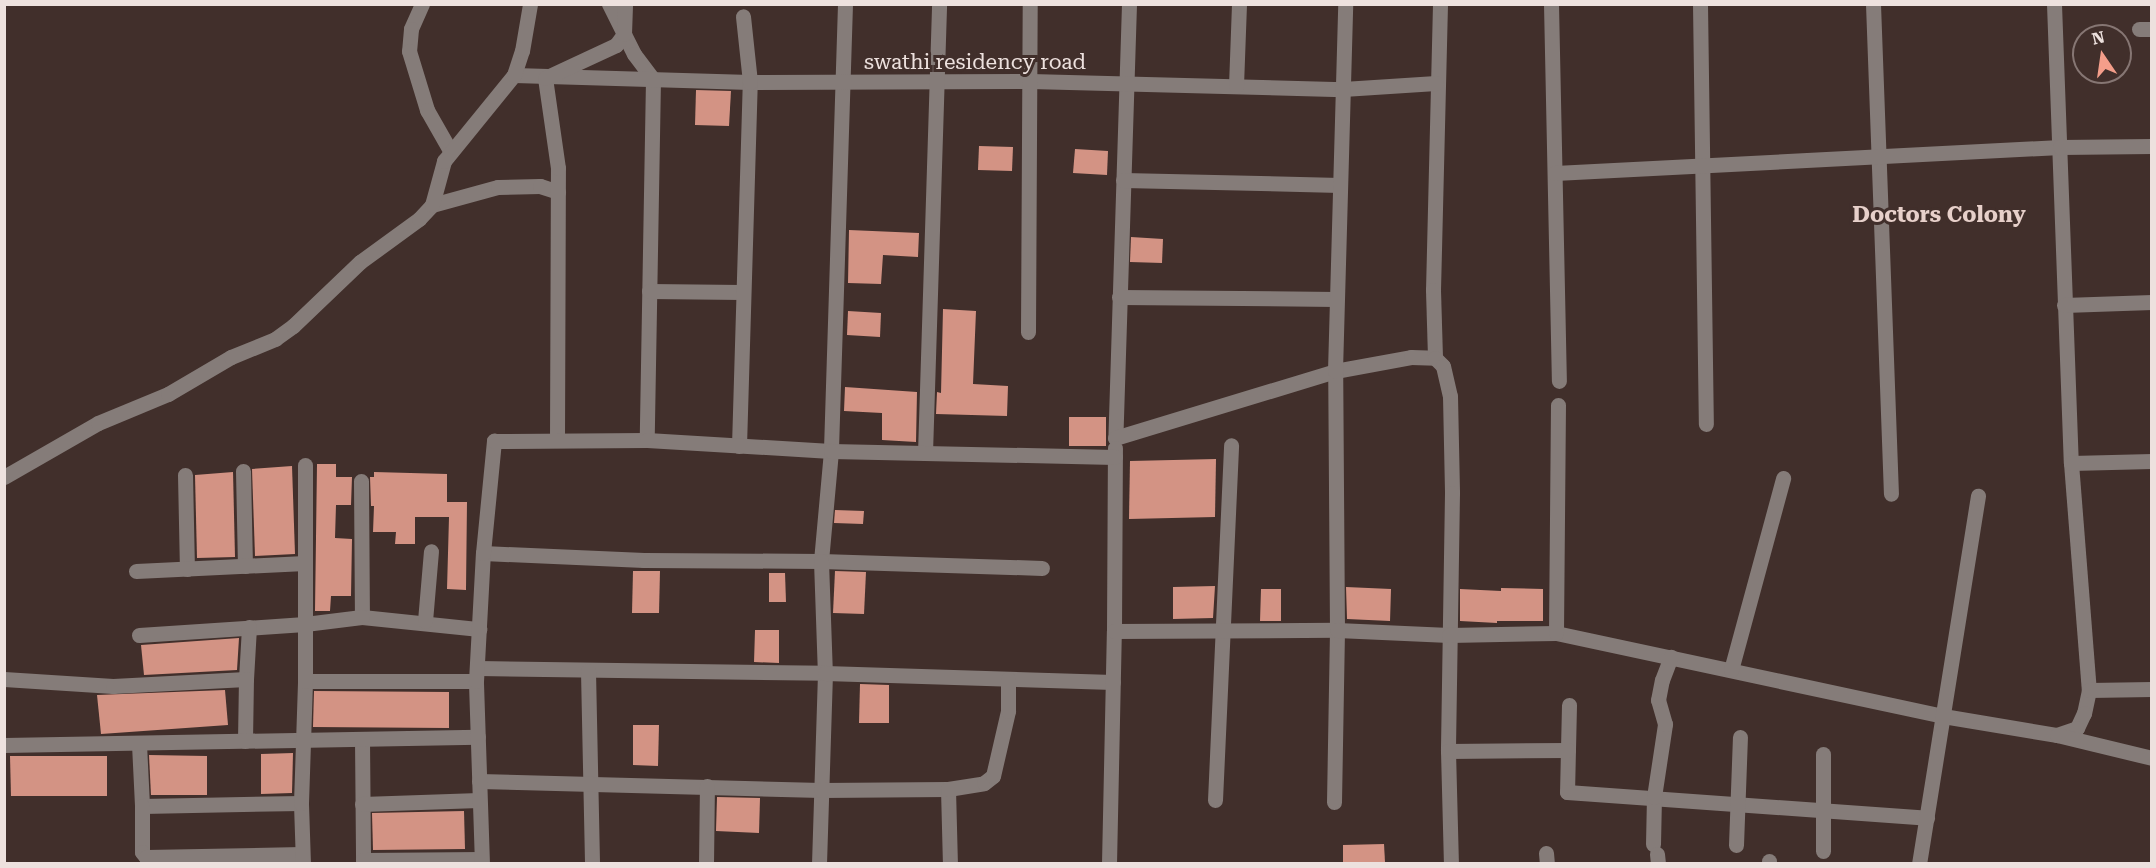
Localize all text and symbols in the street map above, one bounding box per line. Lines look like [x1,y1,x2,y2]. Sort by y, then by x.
north arrow [2072,24,2132,84]
text: N [2090,27,2106,49]
street label: swathi residency road [864,49,1086,75]
district label: Doctors Colony [1852,202,2026,228]

